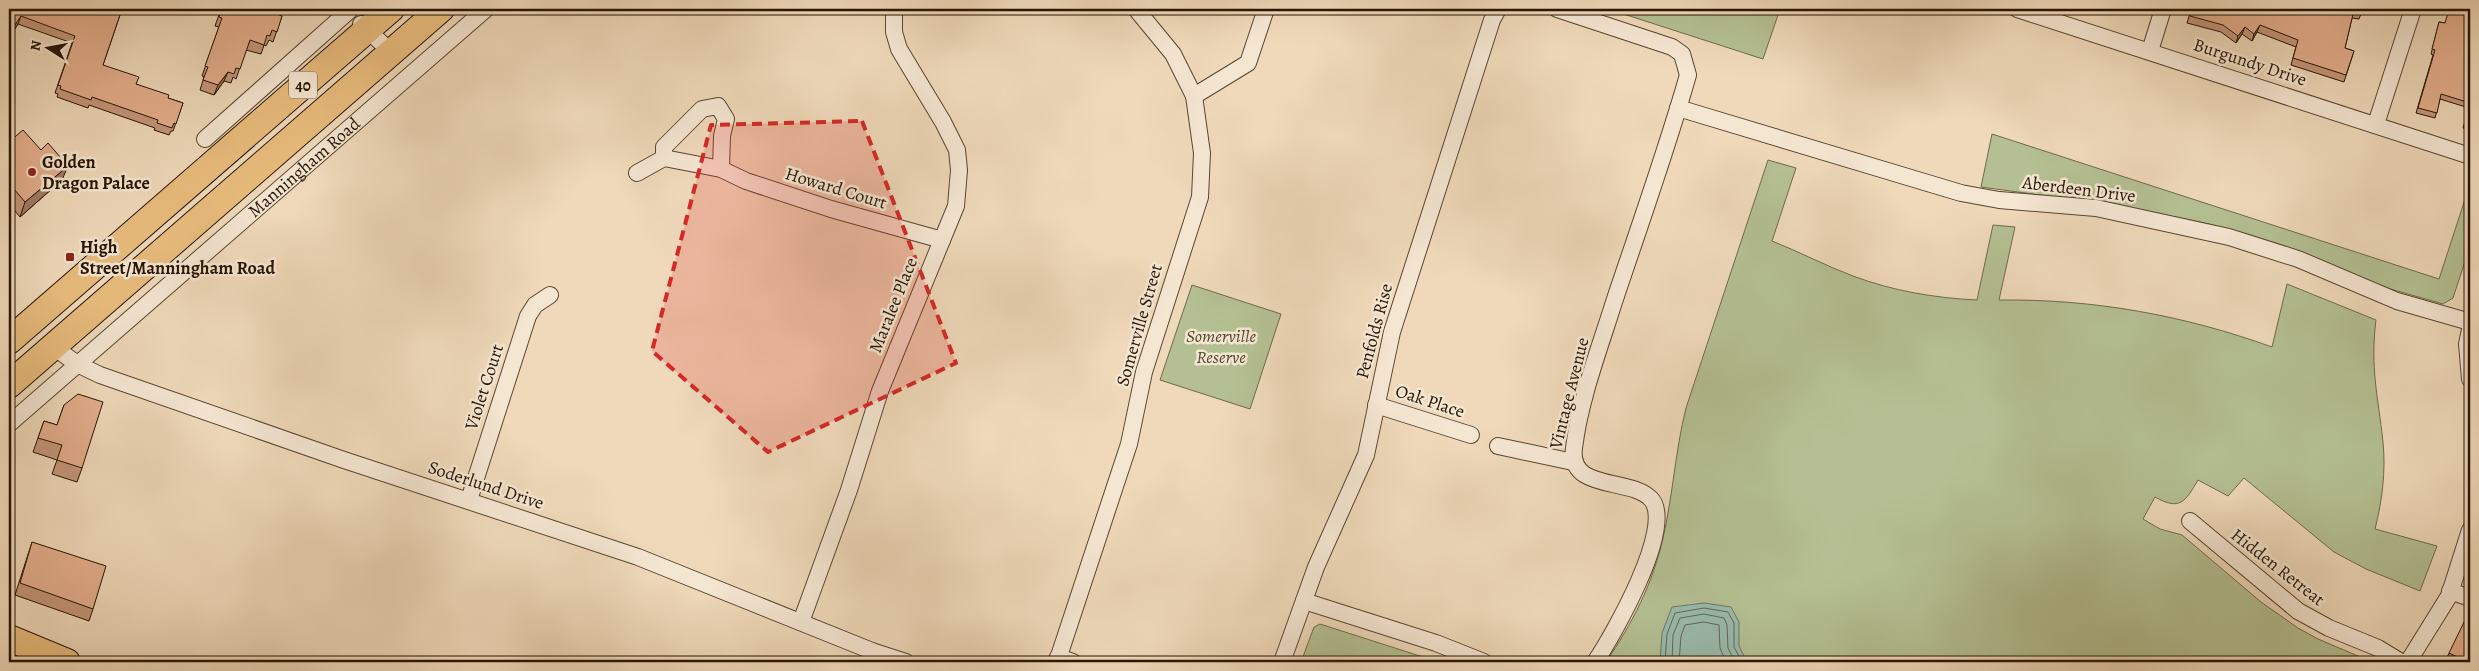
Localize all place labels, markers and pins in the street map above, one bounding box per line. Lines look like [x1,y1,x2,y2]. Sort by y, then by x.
place label: Golden Dragon Palace [42,150,150,195]
marker: Golden Dragon Palace [26,166,38,178]
place label: High Street/Manningham Road [80,235,276,280]
marker: High Street/Manningham Road [64,251,76,263]

